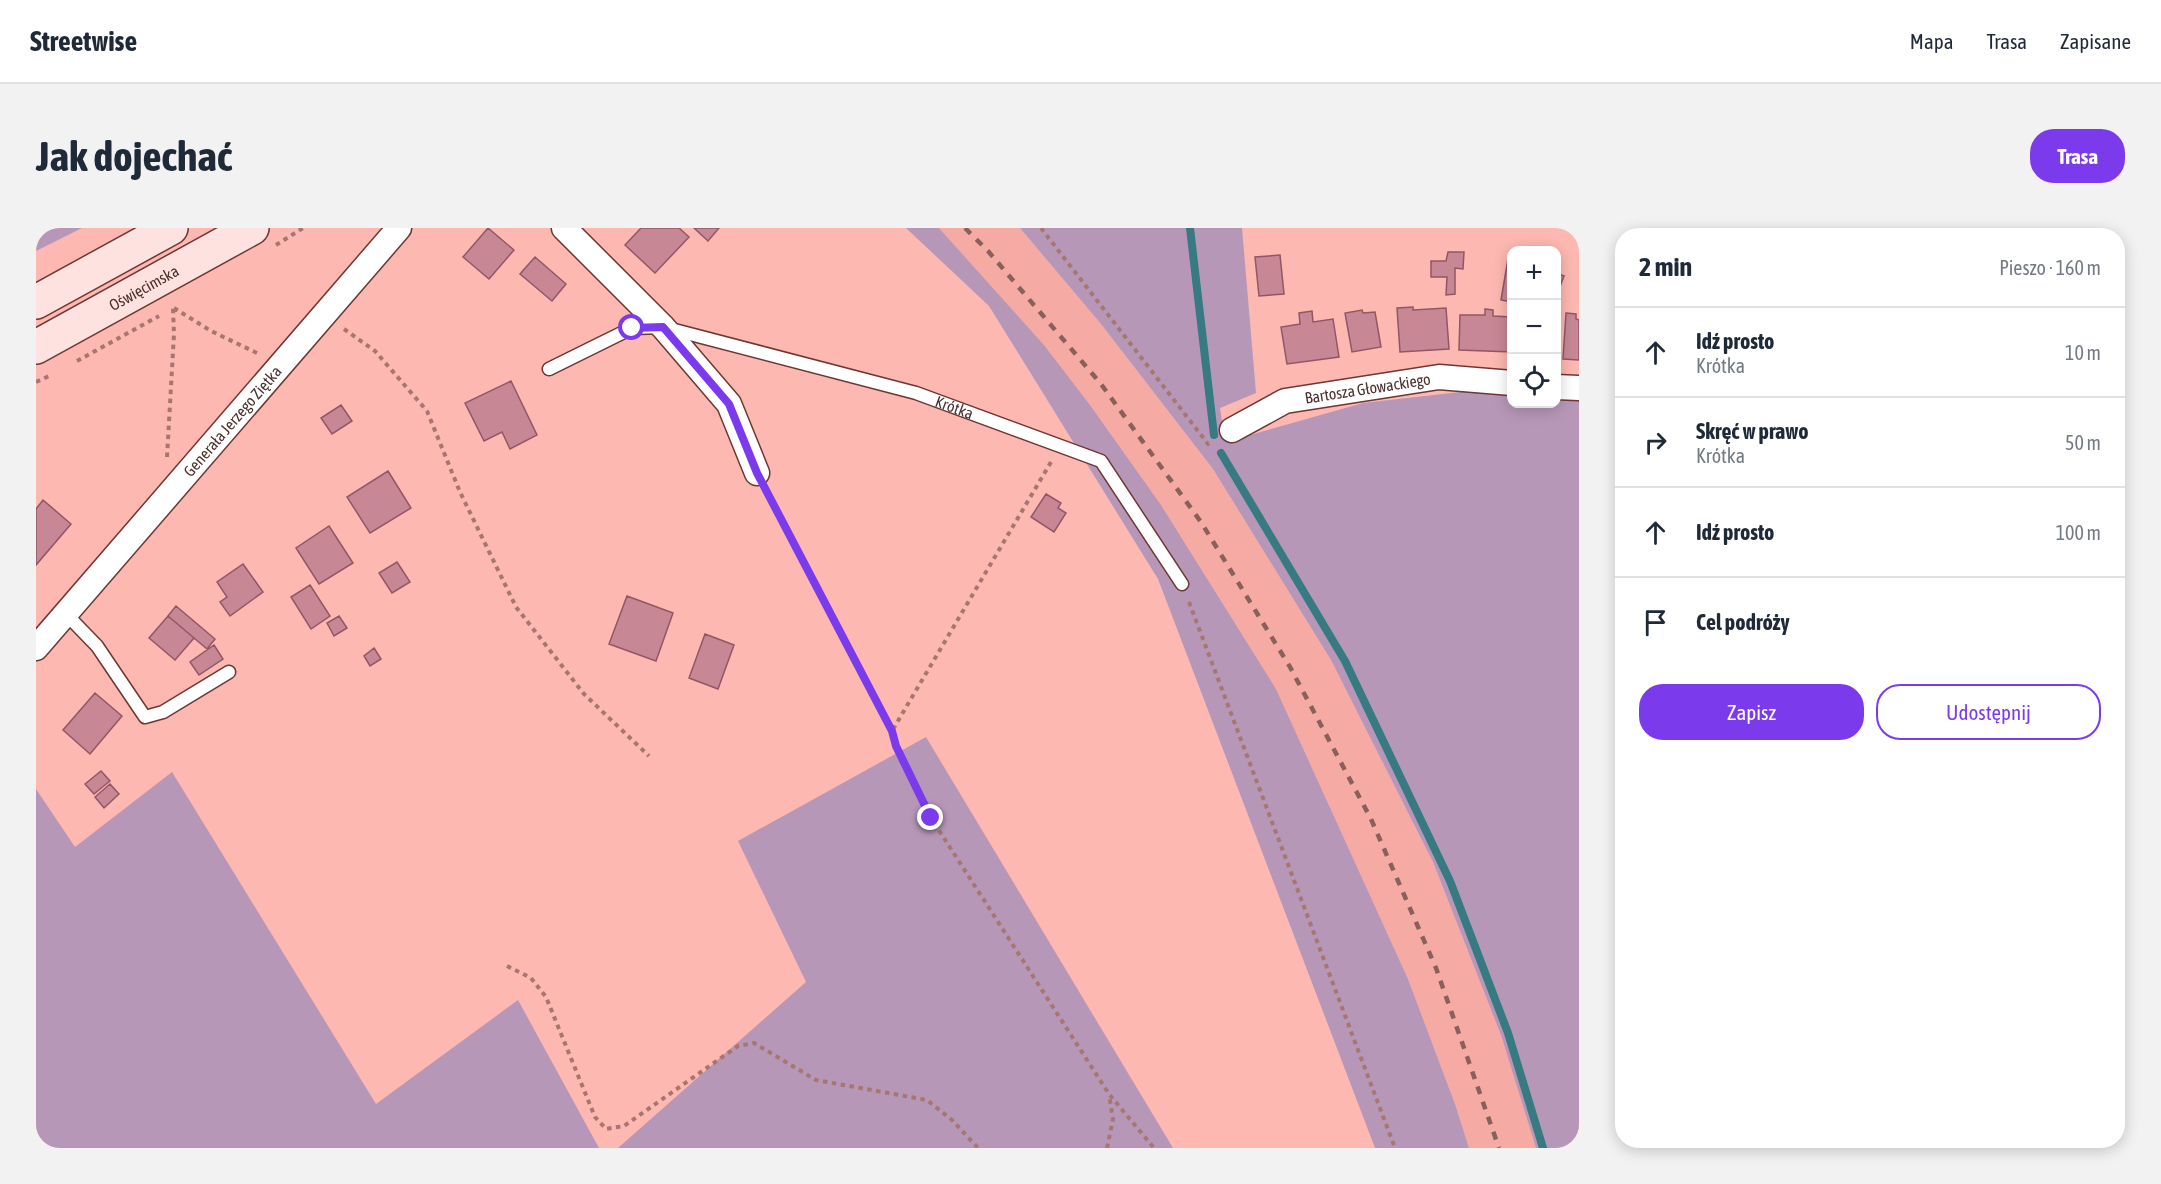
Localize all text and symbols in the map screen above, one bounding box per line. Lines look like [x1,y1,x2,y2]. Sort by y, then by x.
text: Streetwise [30,25,137,57]
text: Mapa [1910,29,1953,53]
text: Trasa [1986,29,2027,53]
text: Zapisane [2060,29,2131,53]
button: Trasa [2030,129,2125,183]
text: Jak dojechać [36,132,232,180]
map controls [1507,246,1561,408]
button: + [1507,246,1561,300]
text: 2 min [1639,252,1692,282]
text: Pieszo · 160 m [1999,256,2101,279]
street label: Oświęcimska [106,261,182,314]
button: − [1507,300,1561,354]
route start [618,314,644,340]
text: Idź prosto [1696,328,1774,354]
icon: ahead [1639,336,1672,369]
text: 10 m [2065,341,2101,364]
button: locate [1507,354,1561,408]
text: Krótka [1696,354,1745,377]
street label: Generała Jerzego Ziętka [180,362,285,480]
street label: Bartosza Głowackiego [1303,369,1432,407]
street label: Krótka [933,392,976,422]
text: Skręć w prawo [1696,418,1809,444]
icon: right [1639,426,1672,459]
text: 50 m [2065,431,2101,454]
text: Krótka [1696,444,1745,467]
icon: ahead [1639,516,1672,549]
text: Idź prosto [1696,519,1774,545]
text: 100 m [2056,521,2101,544]
icon: arrive [1639,606,1672,639]
text: Cel podróży [1696,609,1790,635]
button: Zapisz [1639,684,1864,740]
button: Udostępnij [1876,684,2101,740]
route end [917,804,943,830]

